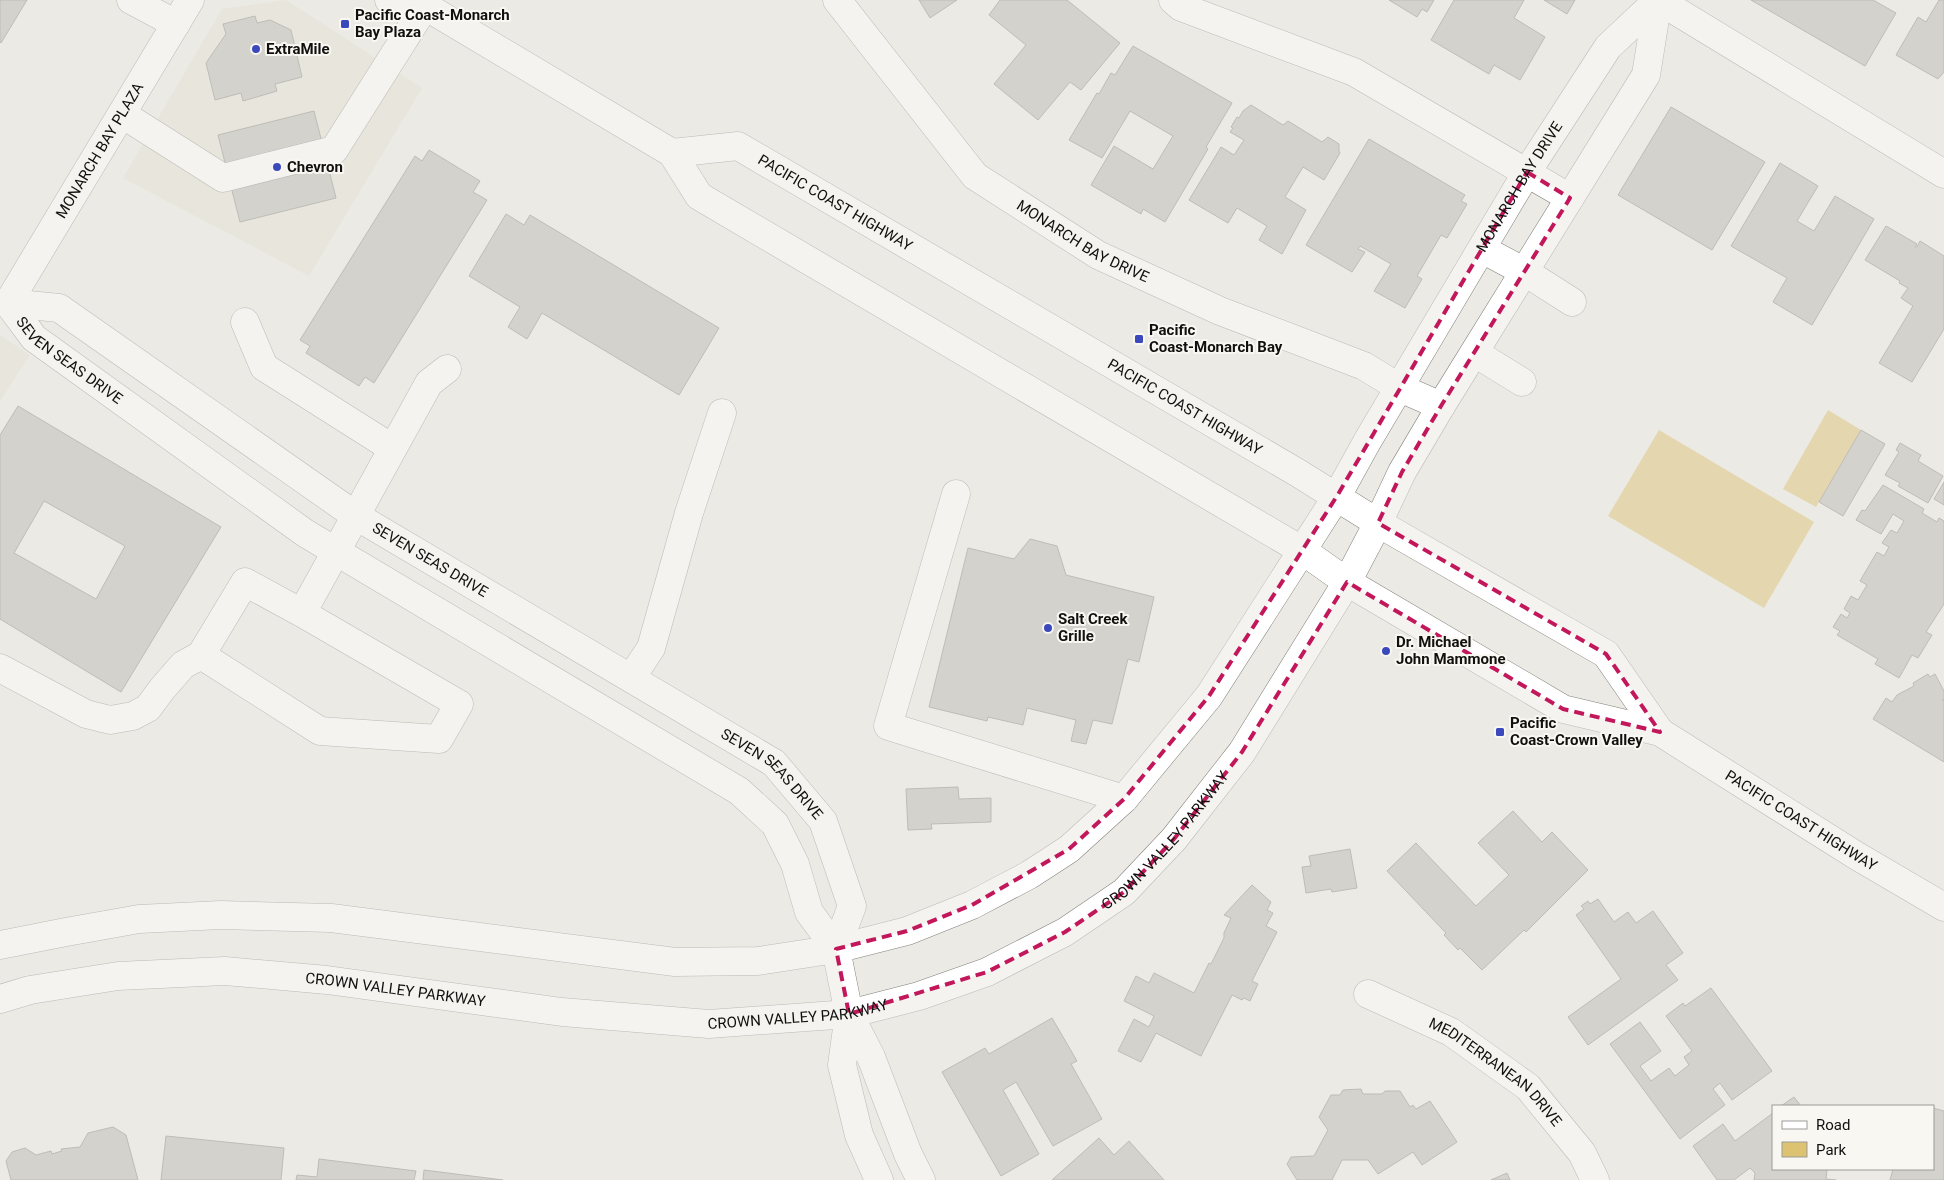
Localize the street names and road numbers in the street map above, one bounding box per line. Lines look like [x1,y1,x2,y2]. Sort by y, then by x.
street label: MONARCH BAY PLAZA [52,79,147,222]
street label: MONARCH BAY DRIVE [1473,118,1567,255]
street label: PACIFIC COAST HIGHWAY [755,151,916,255]
street label: MONARCH BAY DRIVE [1013,196,1152,286]
street label: SEVEN SEAS DRIVE [12,313,126,408]
street label: PACIFIC COAST HIGHWAY [1105,355,1265,459]
street label: SEVEN SEAS DRIVE [369,519,492,601]
street label: SEVEN SEAS DRIVE [718,725,827,824]
street label: PACIFIC COAST HIGHWAY [1722,766,1880,875]
street label: CROWN VALLEY PARKWAY [1098,768,1233,913]
street label: CROWN VALLEY PARKWAY [305,969,487,1010]
street label: CROWN VALLEY PARKWAY [707,995,890,1033]
street label: MEDITERRANEAN DRIVE [1426,1014,1566,1130]

